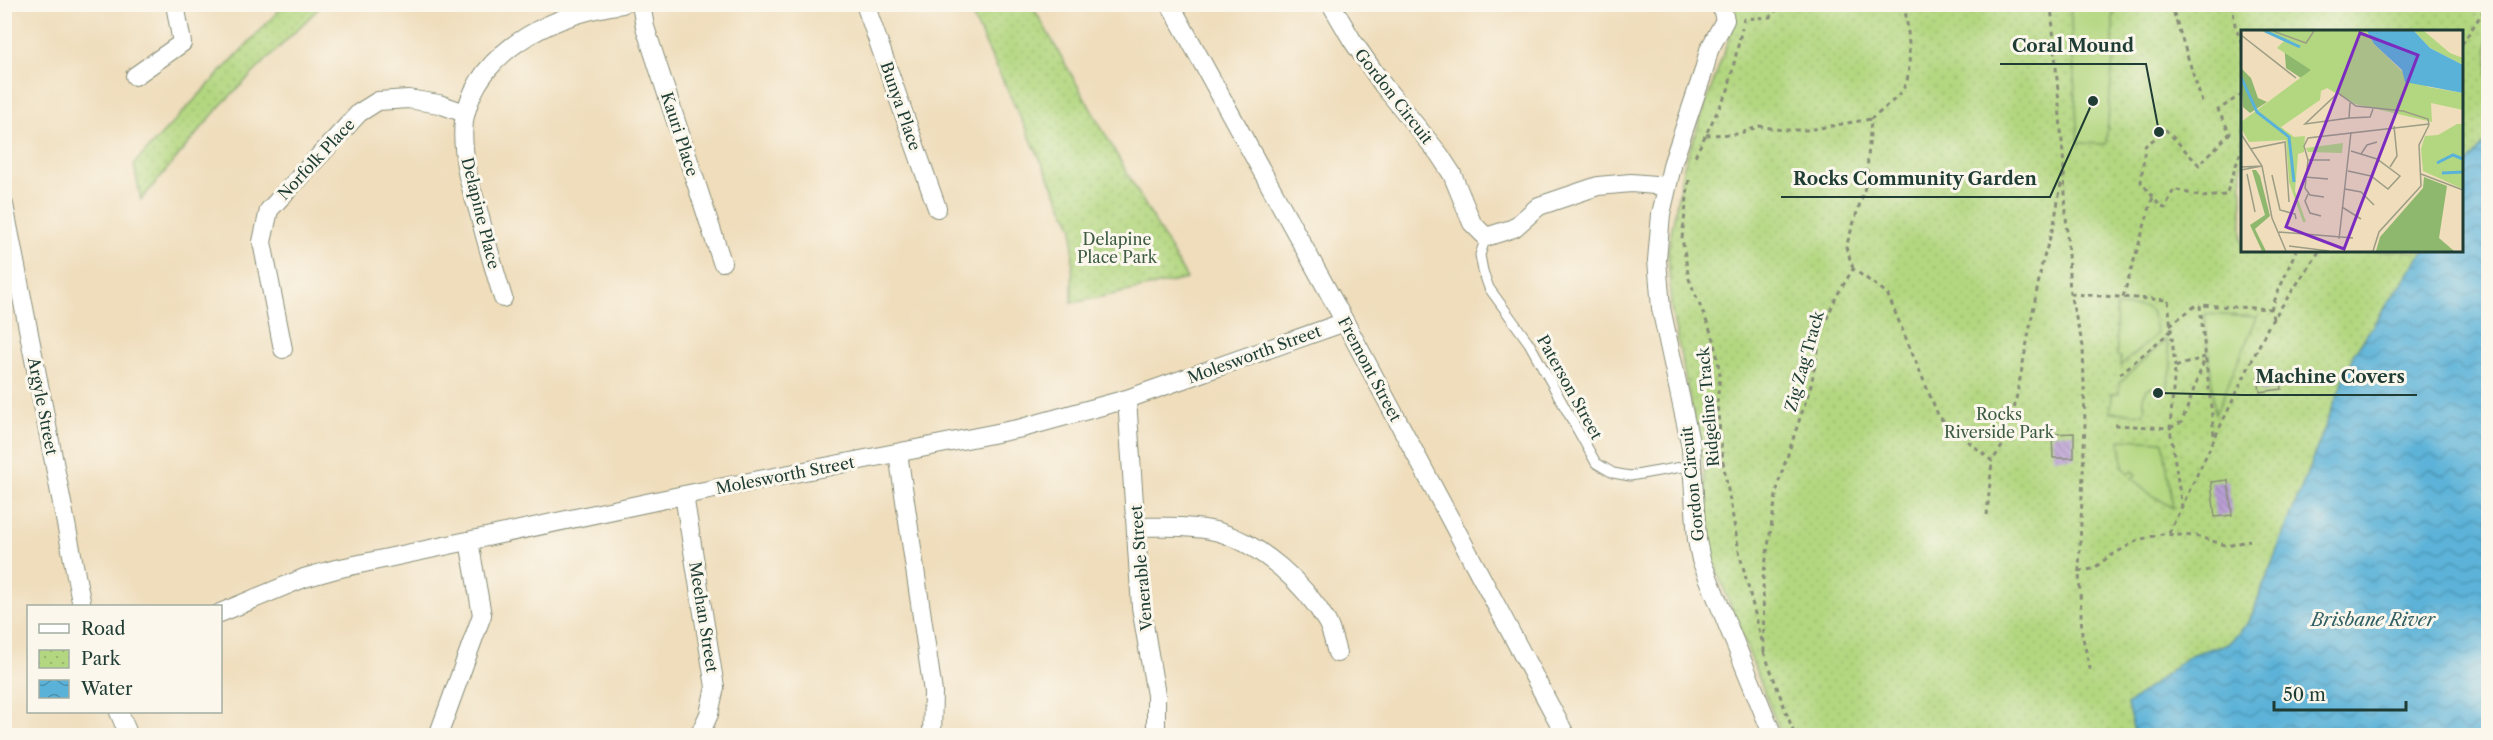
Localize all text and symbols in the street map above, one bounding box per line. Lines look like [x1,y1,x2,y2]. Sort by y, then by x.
callout: Coral Mound [2000,28,2146,64]
inset map [2241,30,2463,252]
text: Coral Mound [2012,35,2134,57]
street label: Gordon Circuit [1351,44,1438,148]
street label: Bunya Place [876,59,926,153]
street label: Kauri Place [657,89,703,179]
street label: Norfolk Place [273,114,359,204]
street label: Delapine Place [457,155,505,271]
callout: Rocks Community Garden [1781,161,2050,197]
text: Rocks Community Garden [1793,168,2038,190]
park label: Delapine Place Park [1077,229,1158,267]
street label: Zig Zag Track [1780,308,1828,414]
street label: Fremont Street [1334,313,1406,425]
street label: Molesworth Street [1184,320,1324,387]
street label: Paterson Street [1533,331,1607,443]
street label: Ridgeline Track [1693,346,1723,468]
street label: Argyle Street [24,354,62,457]
callout: Machine Covers [2243,359,2417,395]
text: Machine Covers [2255,366,2405,388]
park label: Rocks Riverside Park [1944,404,2055,442]
street label: Gordon Circuit [1676,425,1708,543]
street label: Molesworth Street [714,452,856,498]
street label: Venerable Street [1126,504,1157,633]
street label: Meehan Street [685,560,723,674]
legend [27,605,222,713]
water label: Brisbane River [2309,609,2437,631]
text: Road [81,618,126,640]
text: Park [81,648,122,670]
scale bar [2274,674,2406,712]
text: Water [80,678,133,700]
text: 50 m [2283,684,2326,706]

